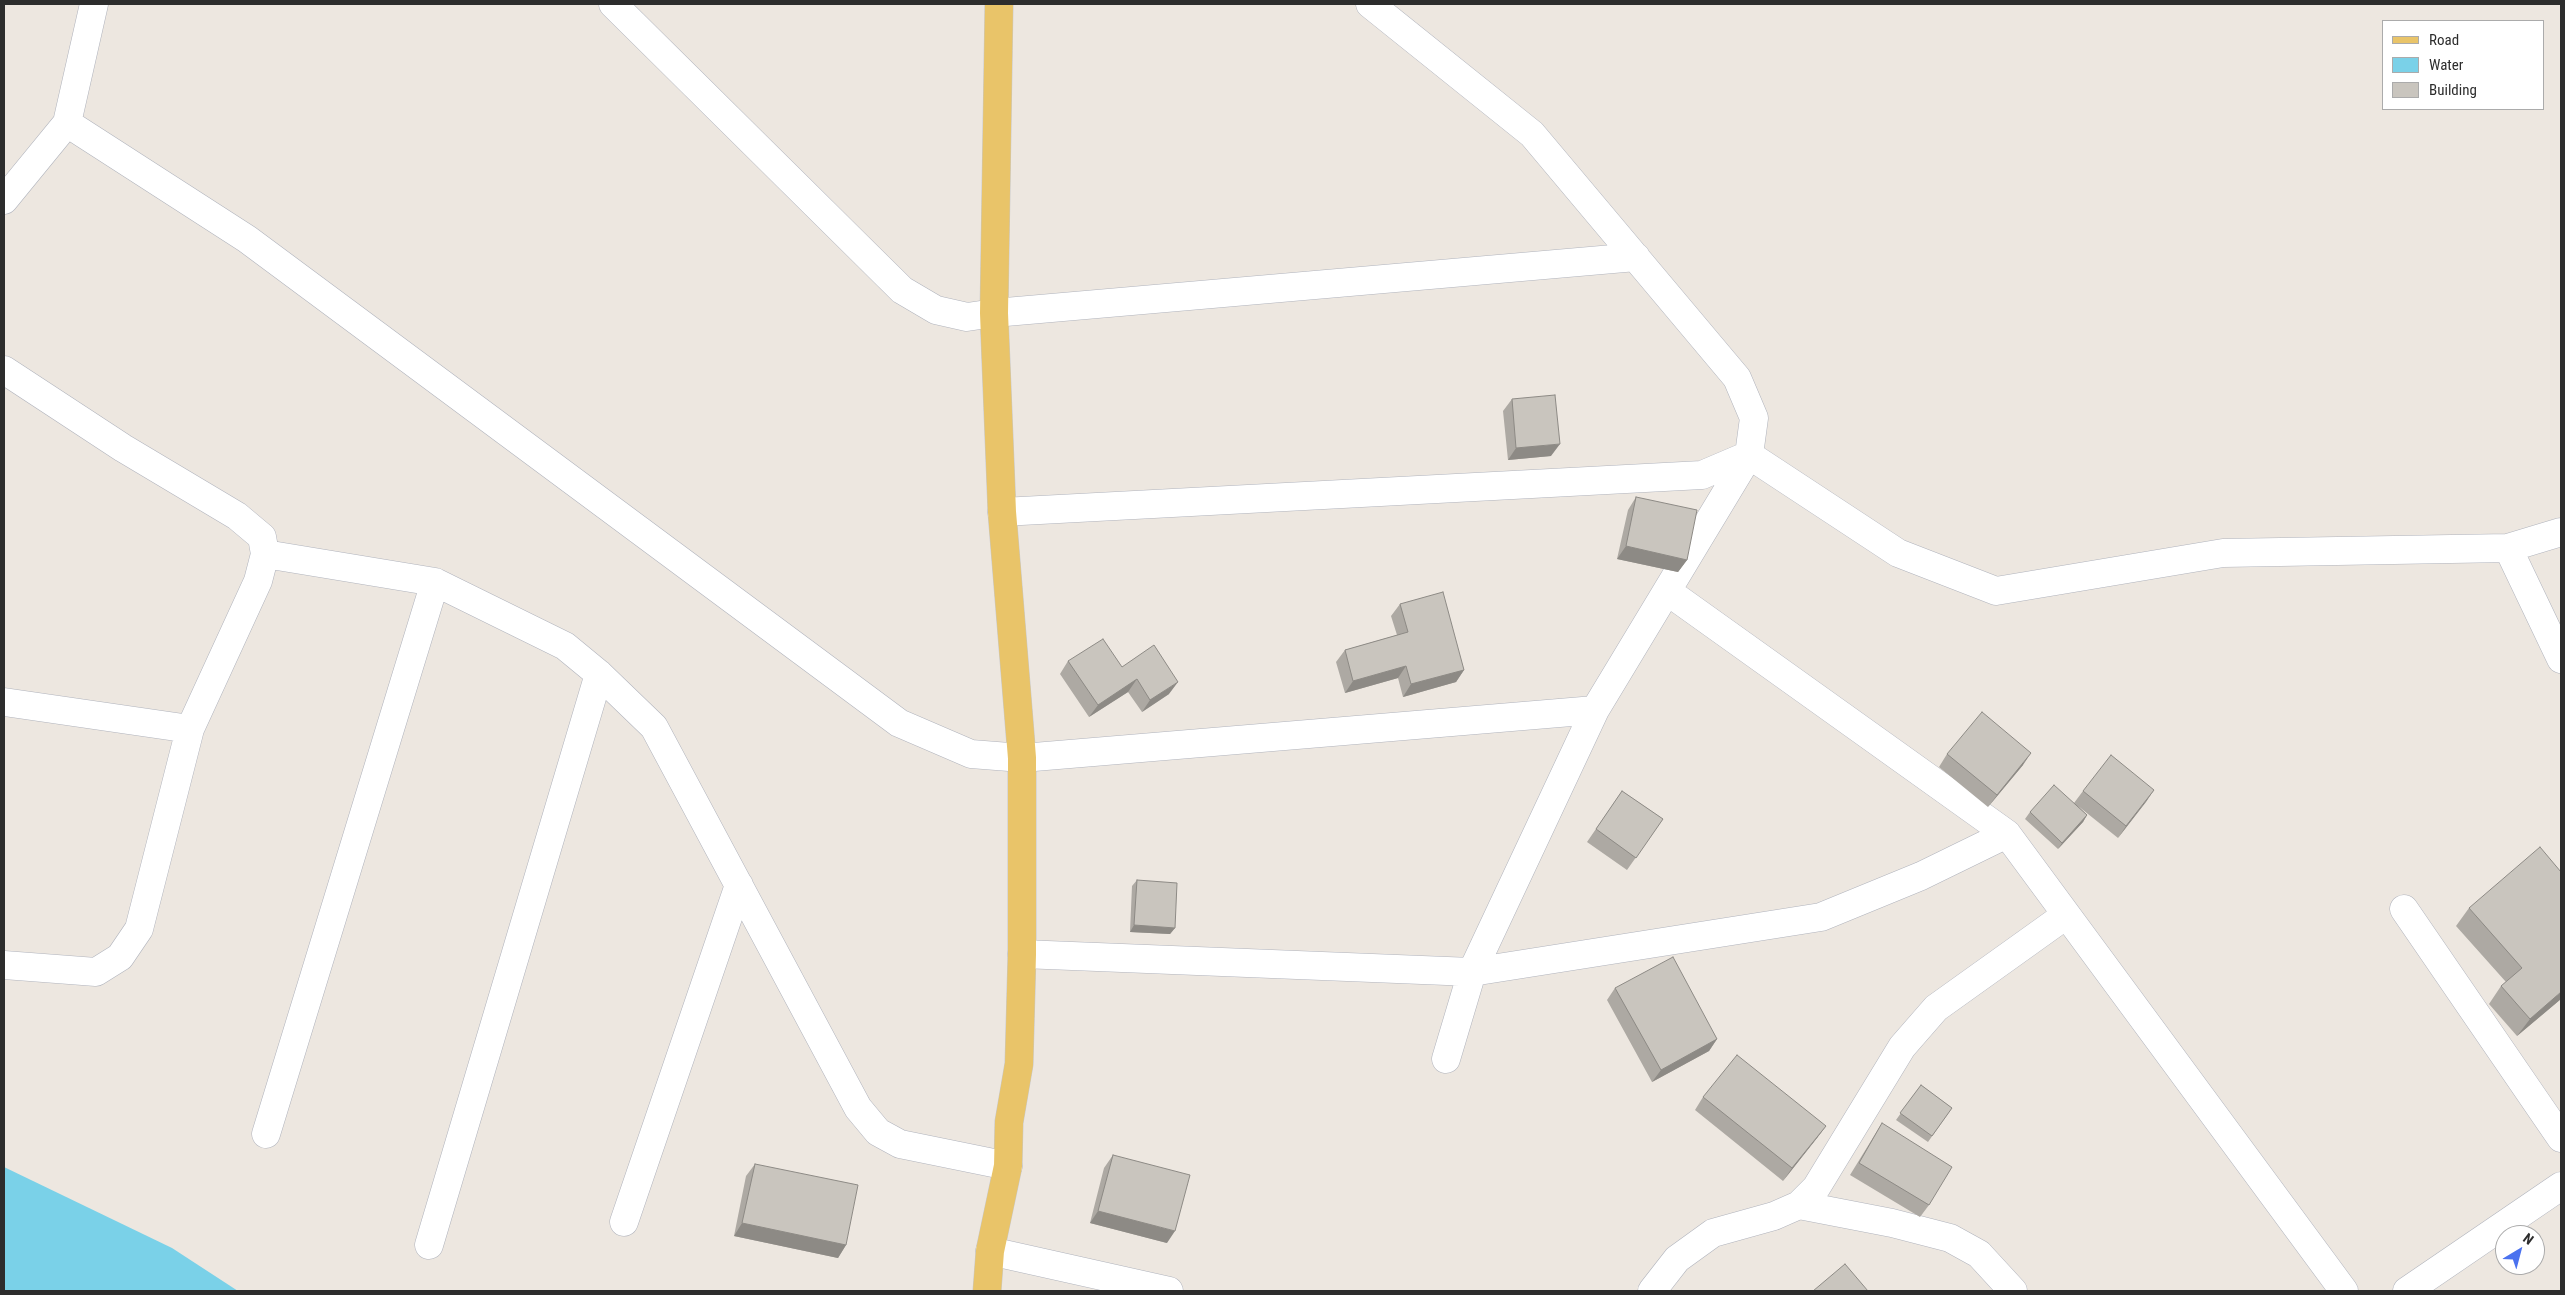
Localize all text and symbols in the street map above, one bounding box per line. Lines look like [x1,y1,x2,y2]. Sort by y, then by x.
legend [2382,20,2545,110]
text: Road [2429,31,2459,49]
text: Water [2429,56,2463,74]
text: Building [2429,81,2477,99]
north arrow [2495,1225,2545,1275]
text: N [2520,1230,2537,1248]

